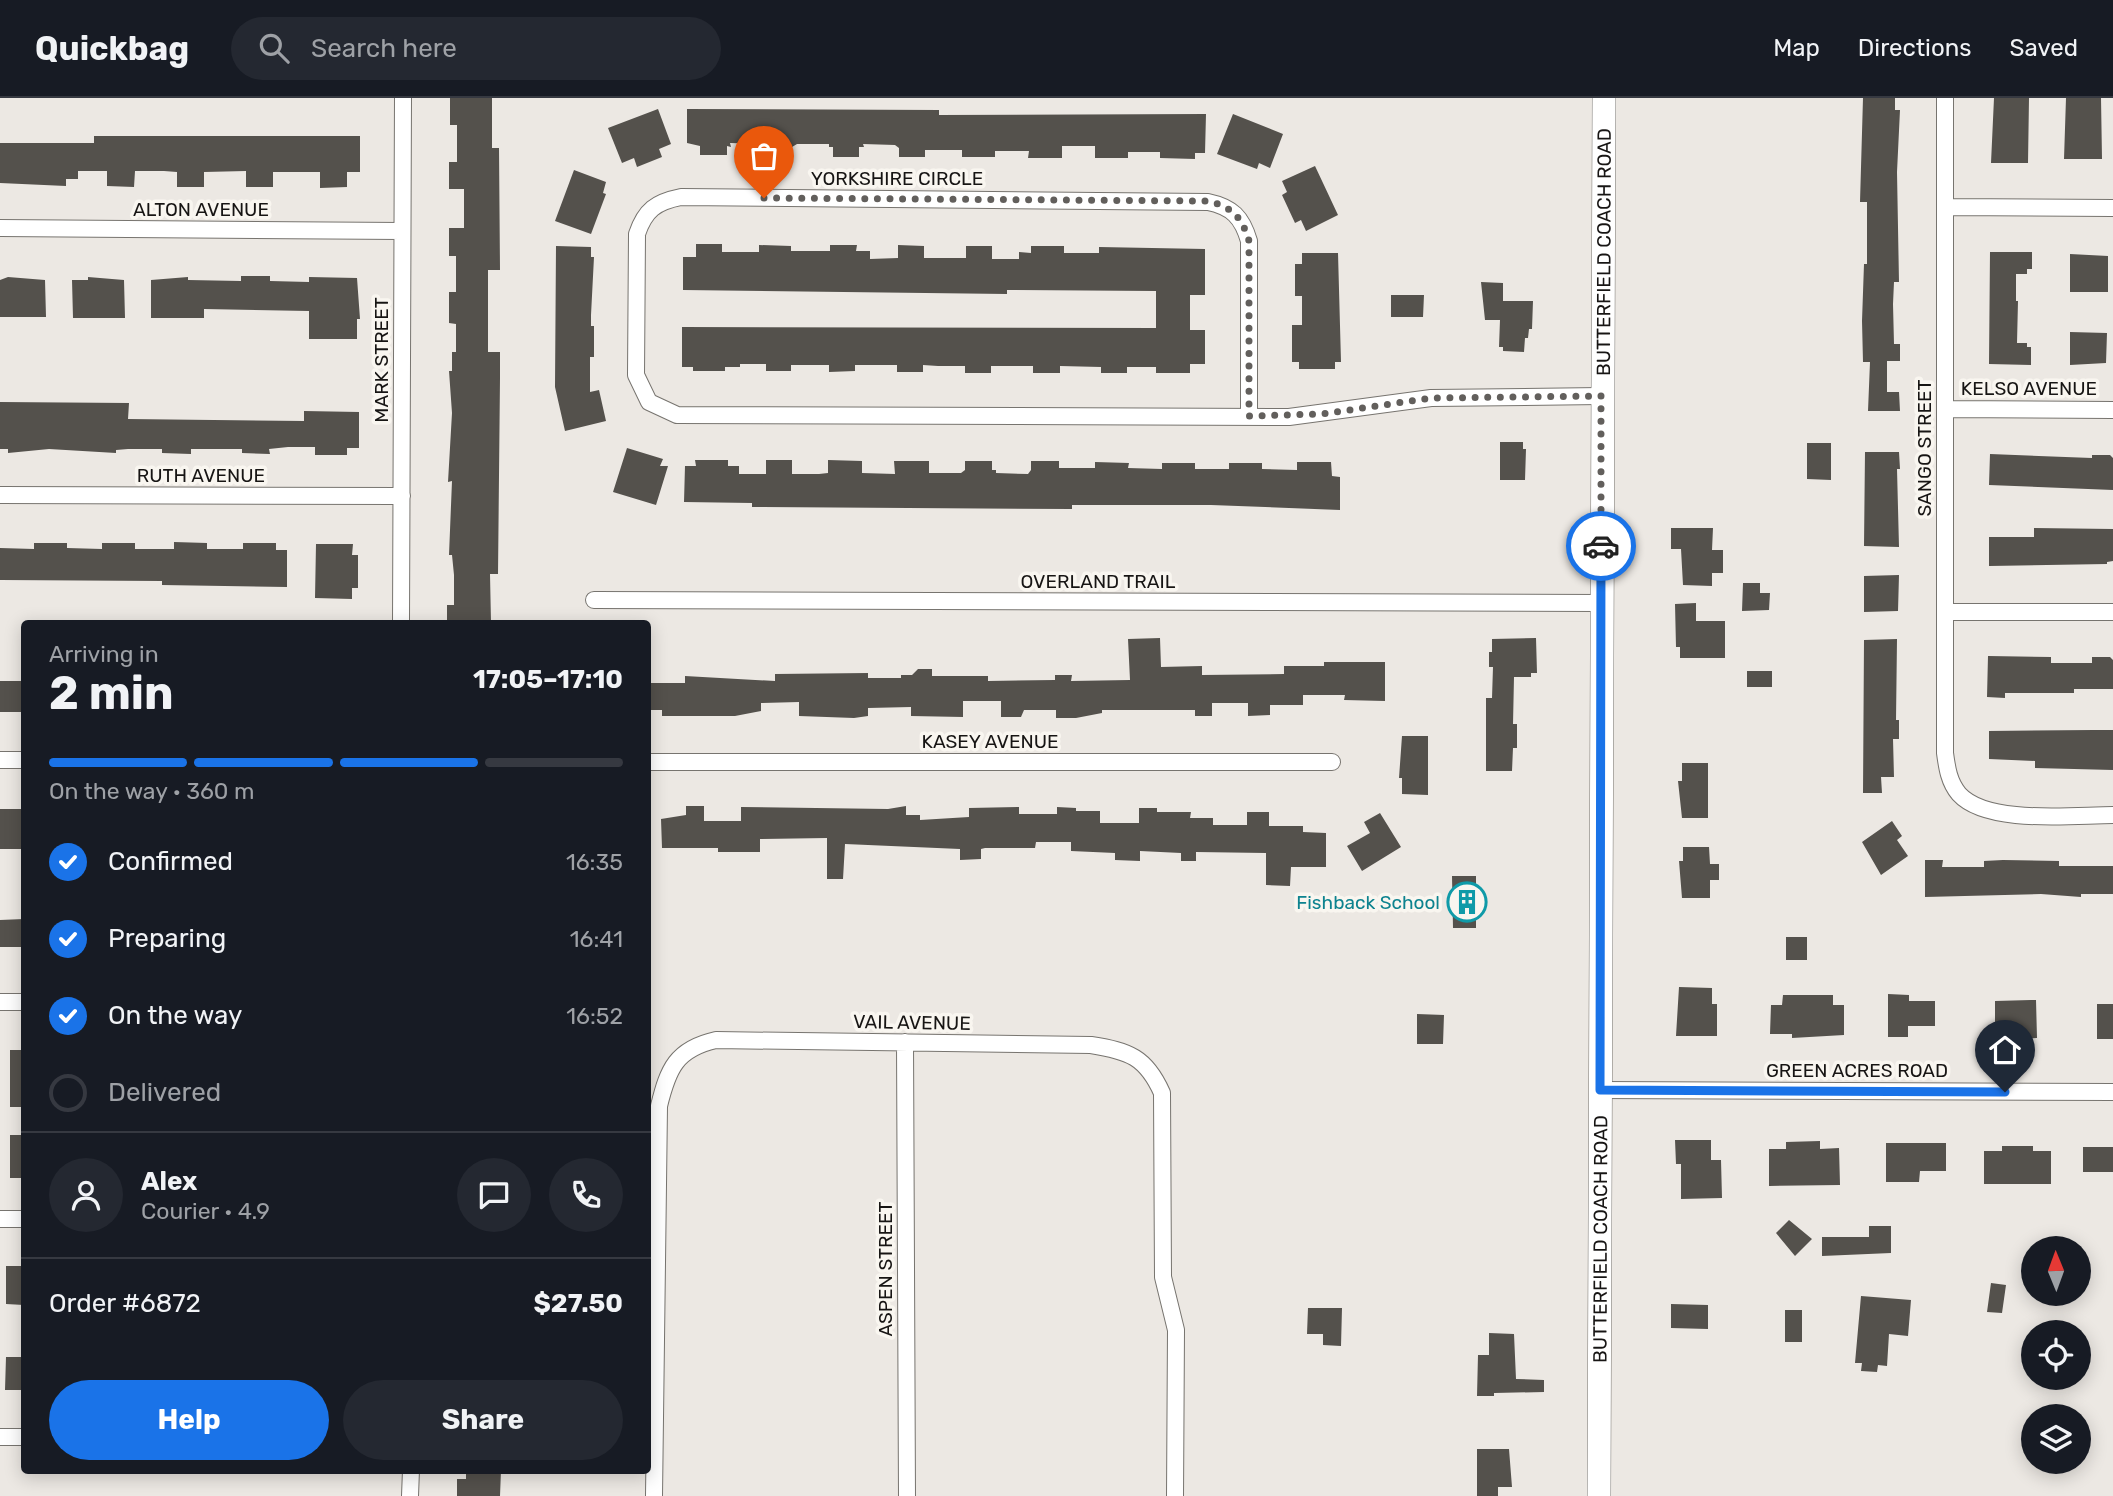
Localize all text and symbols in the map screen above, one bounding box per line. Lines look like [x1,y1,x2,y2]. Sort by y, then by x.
search box [231,17,721,80]
text: Quickbag [35,29,189,68]
icon: search [255,29,293,67]
text: Search here [311,33,457,64]
text: Map [1773,34,1820,62]
text: Directions [1858,34,1971,62]
text: Saved [2009,34,2078,62]
pin [734,126,794,198]
street label: BUTTERFIELD COACH ROAD [1592,128,1616,376]
icon: bag [745,137,783,175]
street label: YORKSHIRE CIRCLE [811,167,983,190]
street label: ALTON AVENUE [133,198,269,221]
street label: MARK STREET [370,297,393,423]
street label: KELSO AVENUE [1961,377,2097,400]
street label: SANGO STREET [1913,379,1936,517]
street label: RUTH AVENUE [137,464,265,487]
courier [1566,511,1636,581]
icon: car [1582,527,1620,565]
street label: OVERLAND TRAIL [1021,570,1176,593]
text: Arriving in [49,640,159,668]
text: 17:05–17:10 [473,664,623,695]
text: 2 min [49,666,174,721]
street label: KASEY AVENUE [922,730,1058,753]
text: On the way · 360 m [49,777,255,805]
icon: check [49,843,87,881]
text: Confirmed [108,846,233,877]
text: 16:35 [566,848,623,876]
building icon: Fishback School [1446,881,1488,923]
place label: Fishback School [1296,891,1440,914]
icon: check [49,920,87,958]
text: Preparing [108,923,226,954]
text: 16:41 [570,925,623,953]
icon: check [49,997,87,1035]
text: On the way [108,1000,242,1031]
text: 16:52 [566,1002,623,1030]
street label: VAIL AVENUE [853,1010,971,1035]
pin [1975,1020,2035,1092]
icon: home [1986,1031,2024,1069]
street label: GREEN ACRES ROAD [1766,1059,1948,1082]
text: Delivered [108,1077,221,1108]
street label: BUTTERFIELD COACH ROAD [1588,1115,1612,1363]
button: person [49,1158,123,1232]
button: chat [457,1158,531,1232]
button: phone [549,1158,623,1232]
text: Alex [141,1166,197,1197]
text: Courier · 4.9 [141,1197,270,1225]
street label: ASPEN STREET [874,1201,897,1337]
north arrow [2021,1236,2091,1306]
map controls [2021,1236,2091,1474]
text: Order #6872 [49,1288,201,1319]
text: $27.50 [533,1288,623,1319]
button: locate [2021,1320,2091,1390]
button: Help [49,1380,329,1460]
button: Share [343,1380,623,1460]
button: layers [2021,1404,2091,1474]

